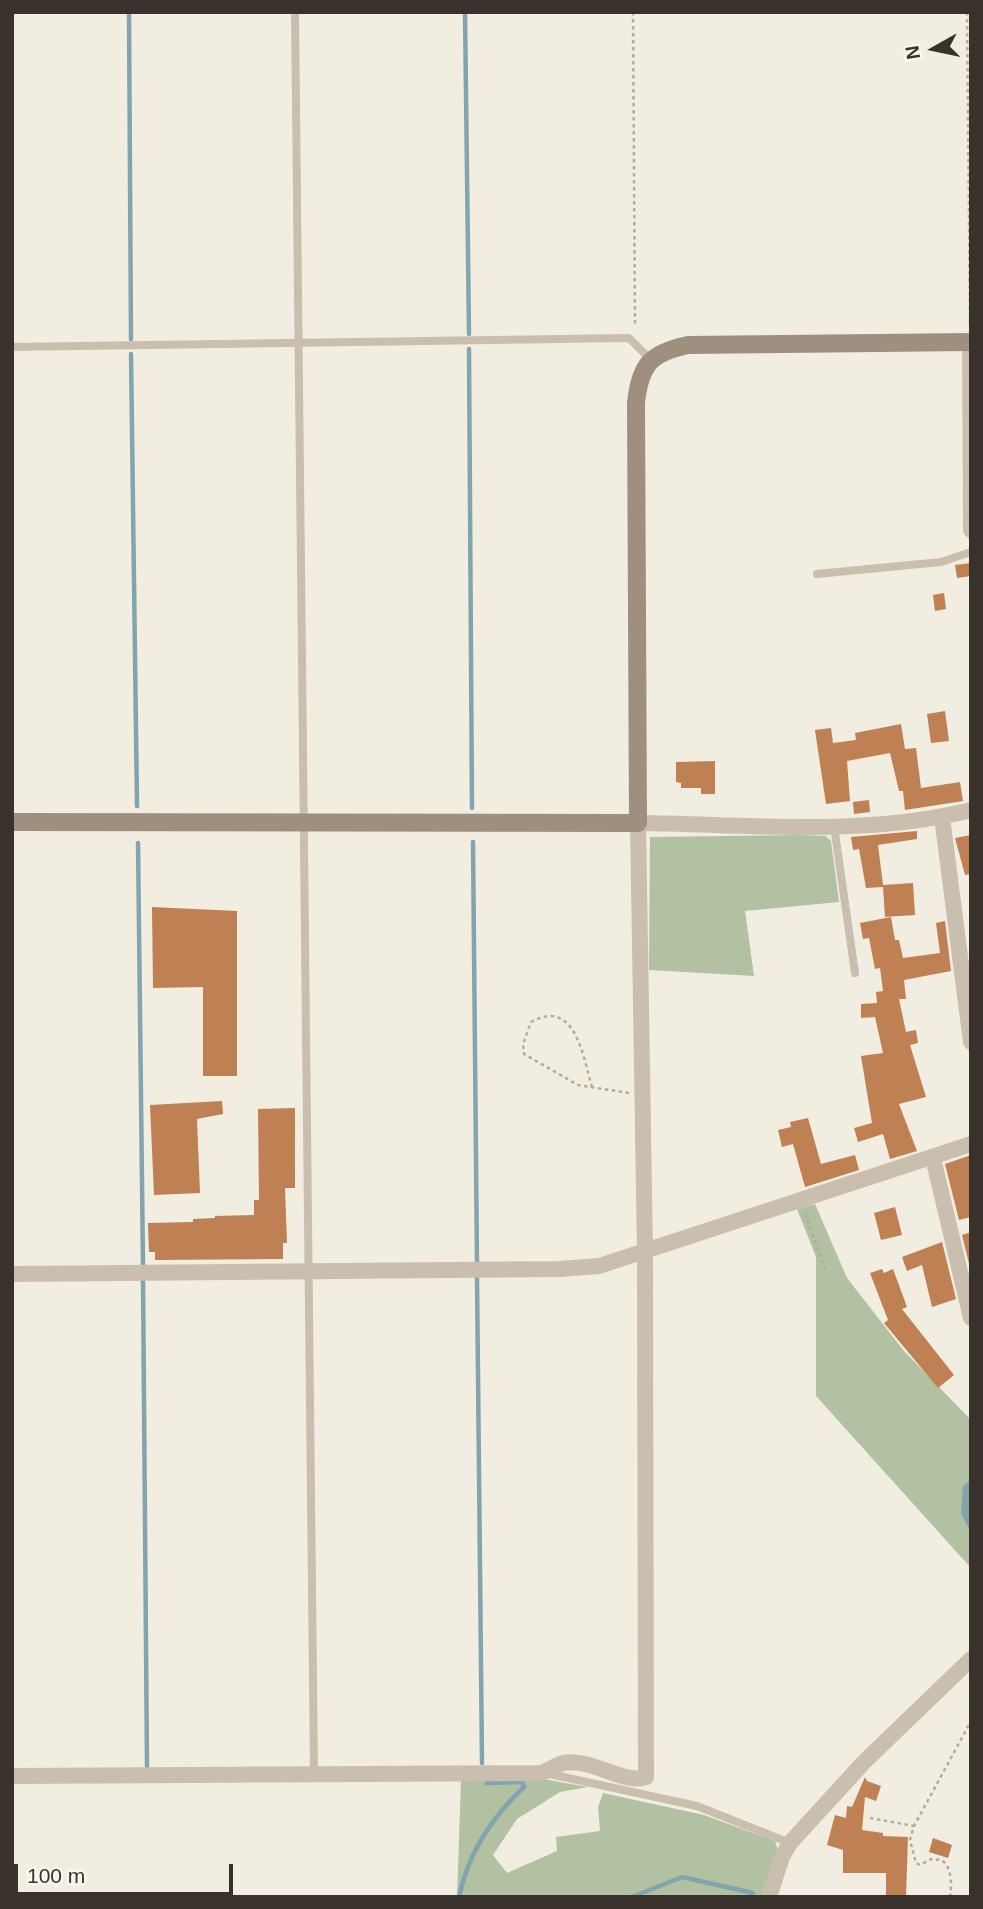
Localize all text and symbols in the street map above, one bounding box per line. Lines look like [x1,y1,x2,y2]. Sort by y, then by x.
north arrow [899,14,969,84]
text: N [901,44,924,61]
scale bar [18,1850,236,1894]
text: 100 m [27,1864,85,1887]

